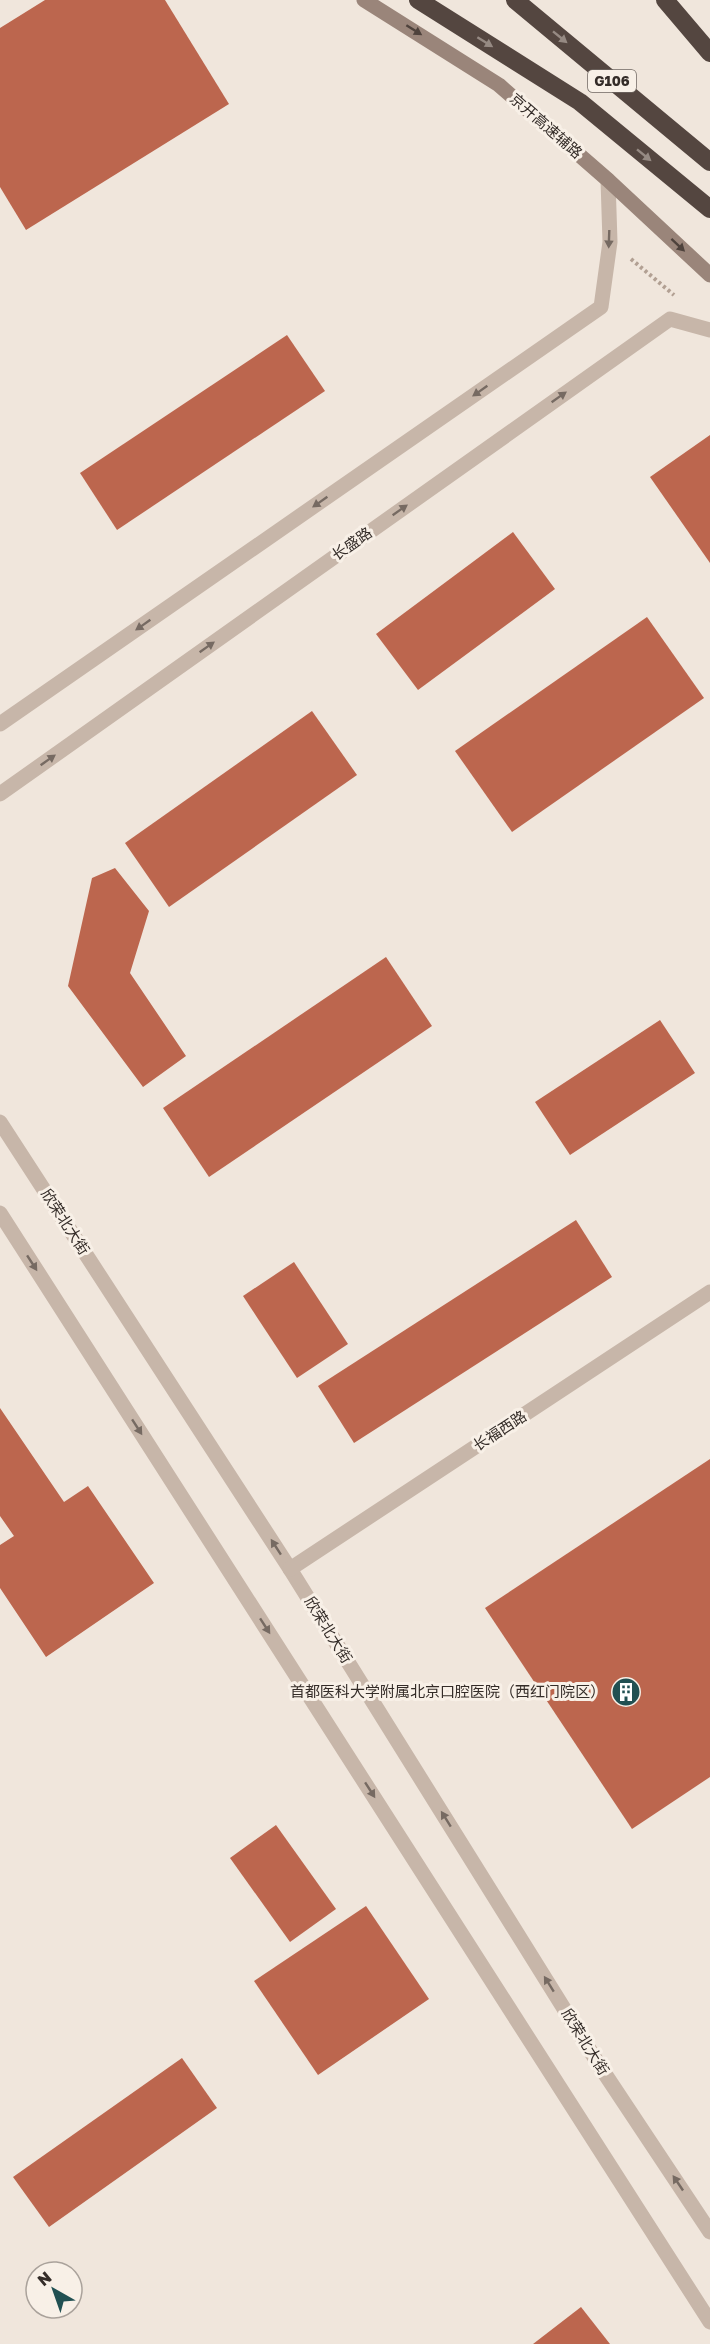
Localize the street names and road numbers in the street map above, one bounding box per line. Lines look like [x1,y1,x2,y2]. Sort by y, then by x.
road number: G106 [588,70,636,92]
street label: 京开高速辅路 [507,89,587,162]
street label: 长盛路 [328,523,375,563]
street label: 欣荣北大街 [38,1185,94,1258]
street label: 长福西路 [469,1406,530,1454]
street label: 欣荣北大街 [301,1593,356,1666]
street label: 欣荣北大街 [558,2005,613,2078]

